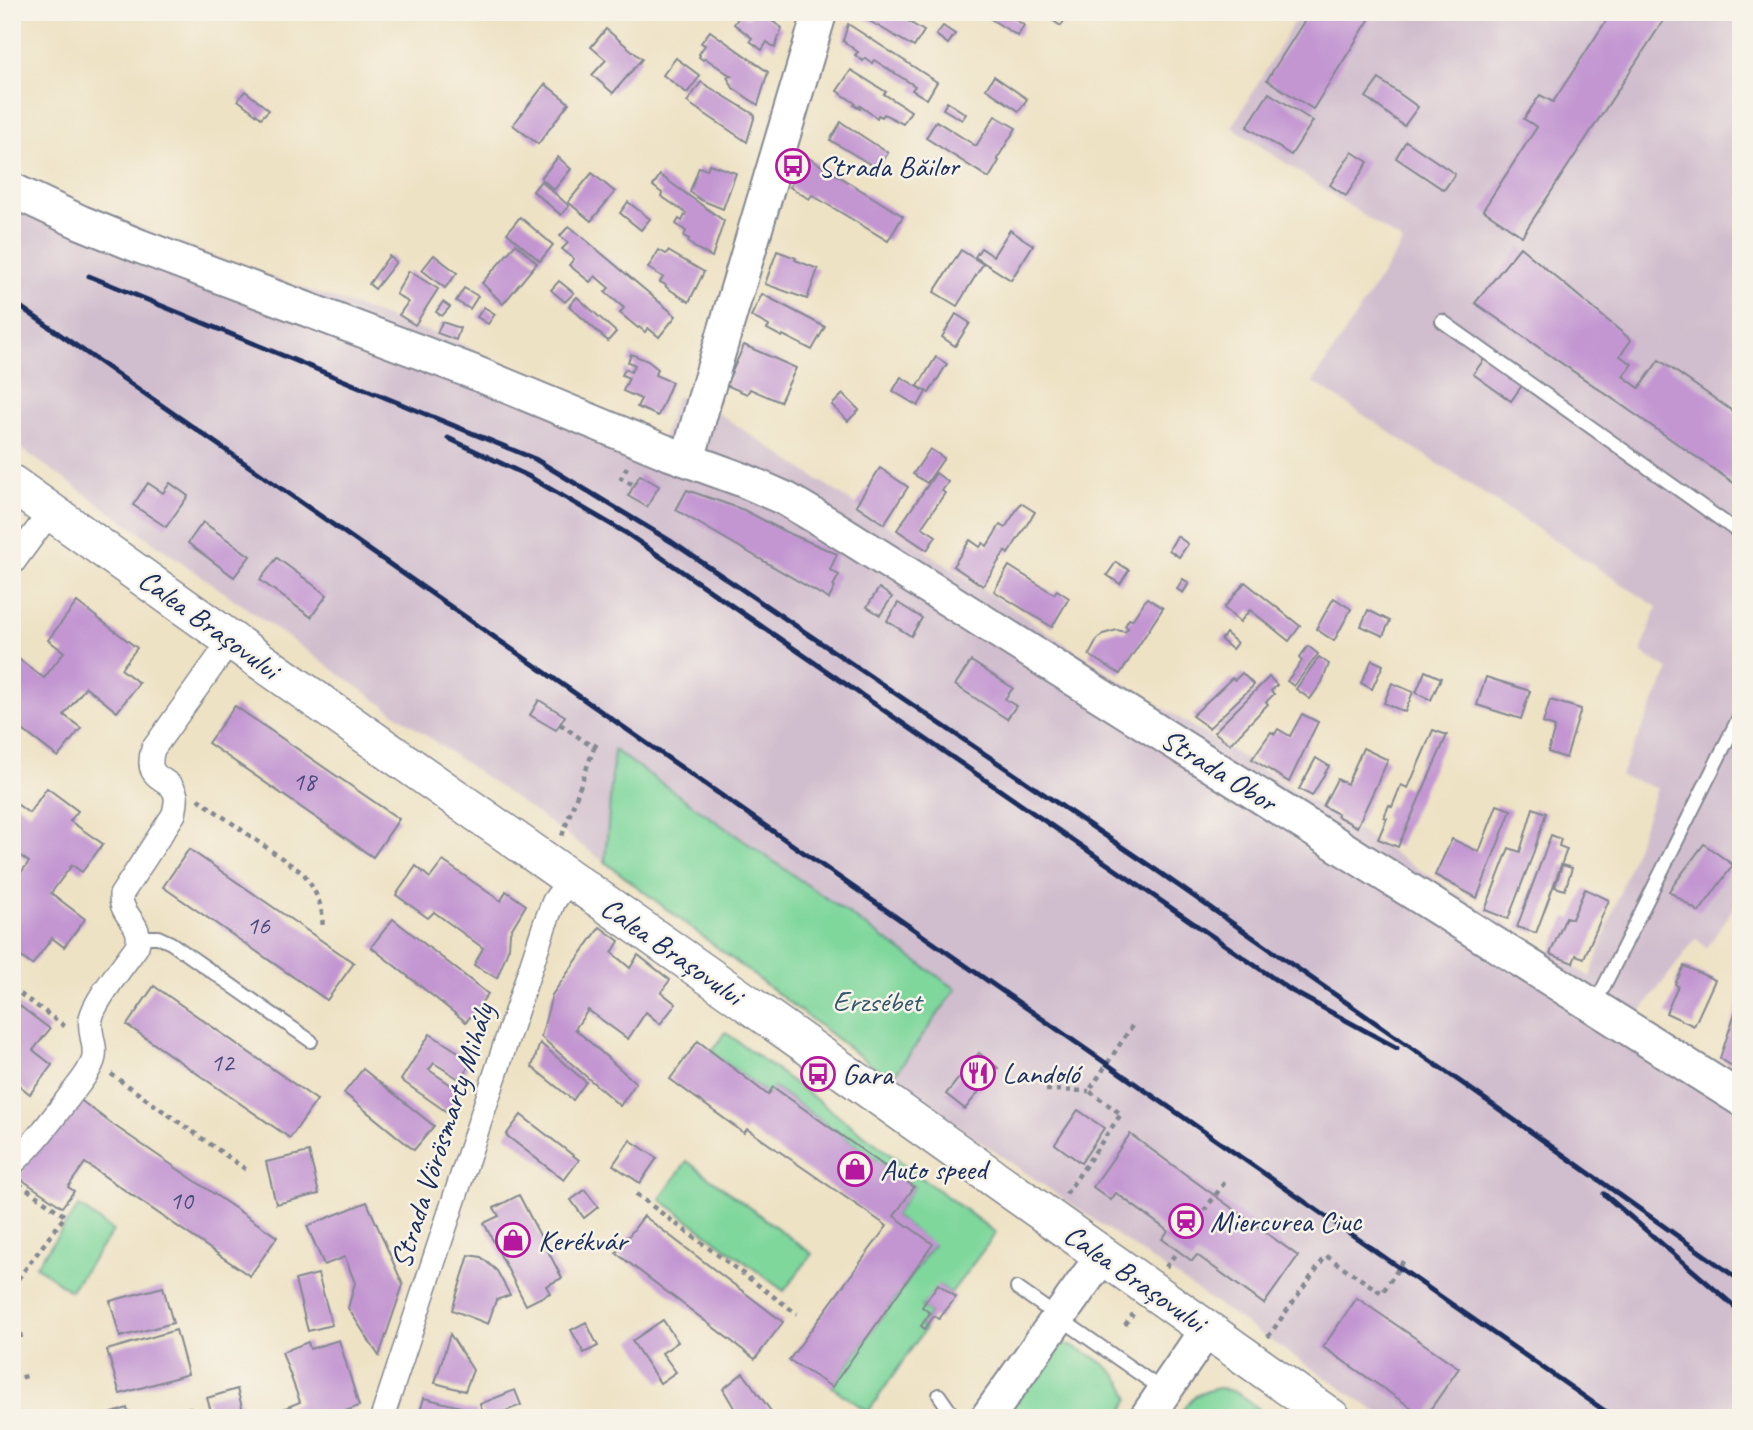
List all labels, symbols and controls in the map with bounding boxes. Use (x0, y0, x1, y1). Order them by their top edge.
bus stop icon: Strada Băilor (774, 147, 812, 185)
place label: Strada Băilor (818, 147, 961, 185)
street label: Calea Brașovului (131, 560, 290, 690)
street label: Strada Obor (1154, 720, 1286, 822)
house number: 18 (292, 765, 318, 798)
street label: Calea Brașovului (594, 888, 753, 1016)
house number: 16 (246, 909, 271, 942)
park label: Erzsébet (833, 982, 924, 1020)
street label: Strada Vörösmarty Mihály (381, 997, 503, 1273)
house number: 12 (210, 1046, 236, 1079)
restaurant icon: Landoló (959, 1054, 997, 1092)
place label: Landoló (1002, 1054, 1084, 1092)
bus stop icon: Gara (799, 1055, 837, 1093)
place label: Gara (842, 1055, 895, 1093)
shop icon: Auto speed (836, 1150, 874, 1188)
place label: Auto speed (880, 1150, 991, 1188)
house number: 10 (169, 1184, 195, 1217)
station icon: Miercurea Ciuc (1167, 1202, 1205, 1240)
place label: Miercurea Ciuc (1210, 1202, 1362, 1240)
street label: Calea Brașovului (1057, 1215, 1216, 1343)
shop icon: Kerékvár (494, 1221, 532, 1259)
place label: Kerékvár (538, 1221, 630, 1259)

